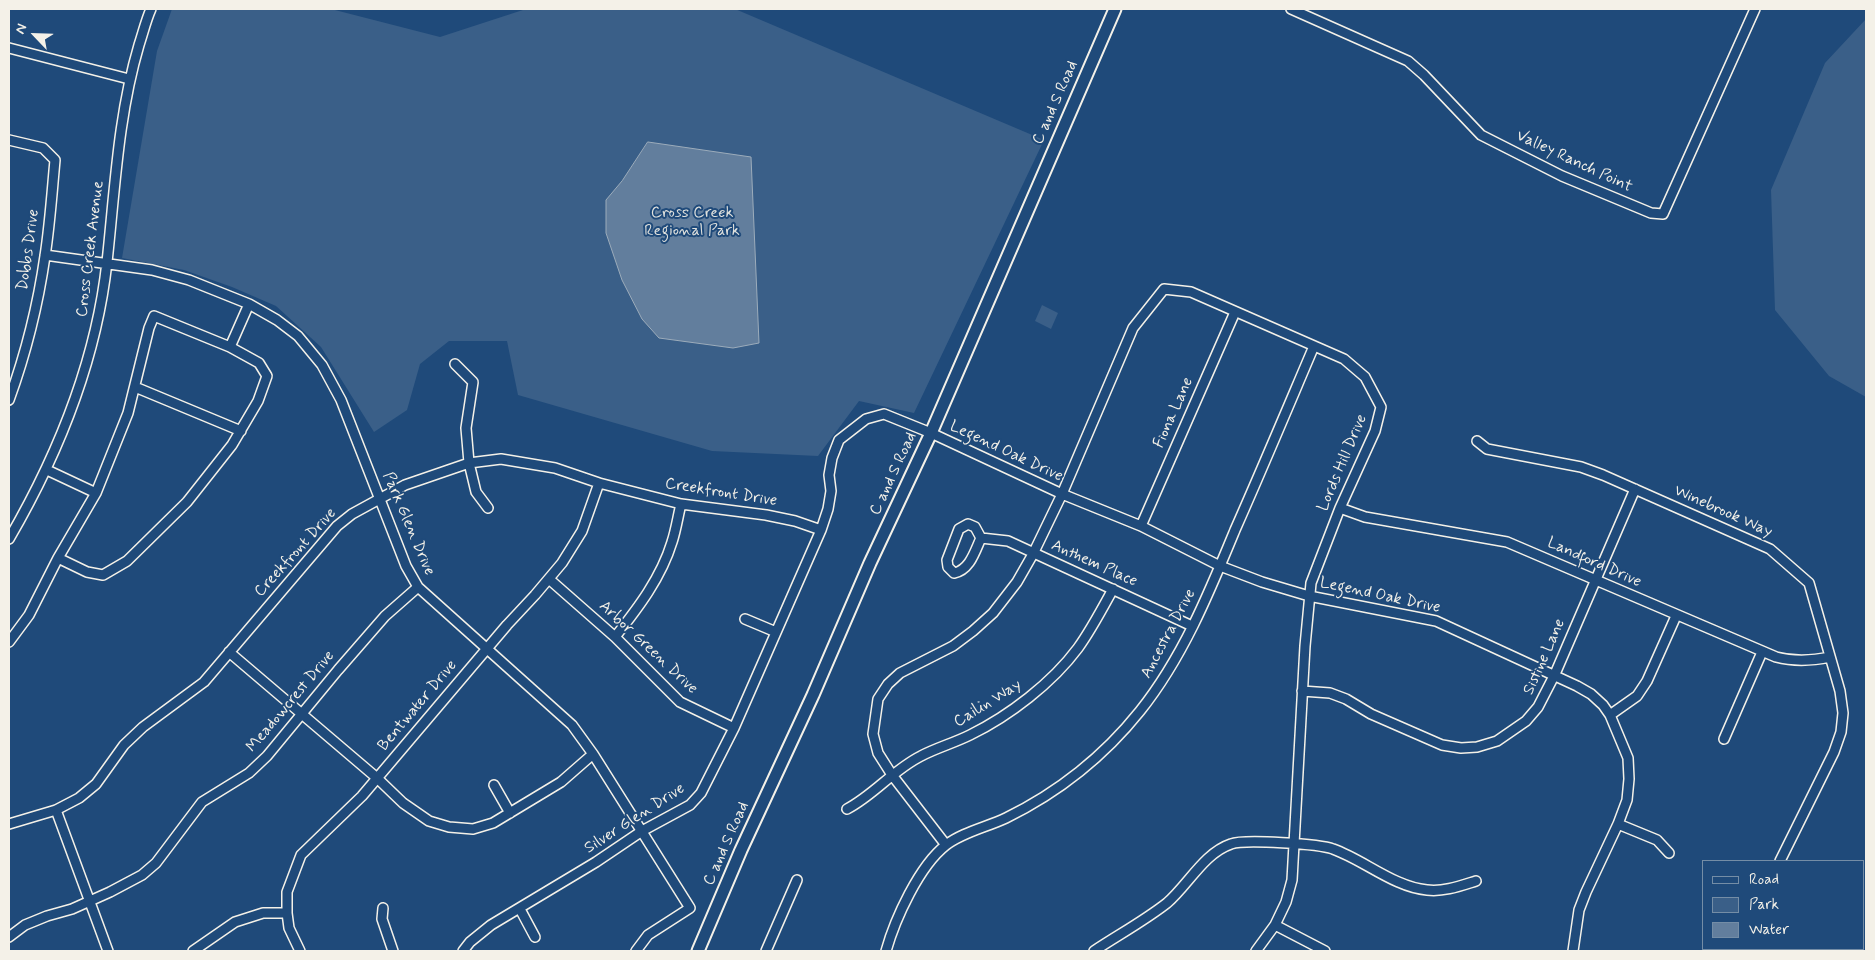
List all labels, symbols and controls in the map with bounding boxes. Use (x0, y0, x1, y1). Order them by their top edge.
north arrow (10, 10, 60, 60)
text: N (11, 21, 31, 37)
street label: C and S Road (1029, 58, 1083, 148)
street label: Valley Ranch Point (1513, 127, 1635, 197)
street label: Cross Creek Avenue (73, 180, 109, 318)
park label: Cross Creek Regional Park (644, 204, 740, 242)
street label: Dobbs Drive (14, 208, 44, 292)
street label: Fiona Lane (1150, 375, 1198, 451)
street label: Lords Hill Drive (1314, 412, 1372, 514)
street label: Legend Oak Drive (946, 417, 1066, 487)
street label: C and S Road (866, 429, 922, 519)
street label: Park Glen Drive (378, 469, 438, 579)
street label: Creekfront Drive (664, 475, 778, 511)
street label: Winebrook Way (1671, 482, 1775, 542)
street label: Creekfront Drive (251, 505, 341, 601)
street label: Landford Drive (1544, 534, 1644, 592)
street label: Anthem Place (1048, 536, 1140, 592)
street label: Legend Oak Drive (1318, 574, 1442, 618)
street label: Ancestra Drive (1137, 586, 1201, 682)
street label: Arbor Green Drive (595, 597, 701, 699)
street label: Sistine Lane (1520, 616, 1570, 698)
street label: Meadowcrest Drive (243, 647, 339, 757)
street label: Bentwater Drive (374, 657, 462, 755)
street label: Cailin Way (951, 676, 1025, 732)
street label: Silver Glen Drive (581, 779, 689, 859)
street label: C and S Road (700, 799, 754, 889)
legend (1702, 860, 1865, 950)
text: Road (1749, 870, 1779, 890)
text: Park (1749, 895, 1779, 915)
text: Water (1749, 920, 1789, 940)

